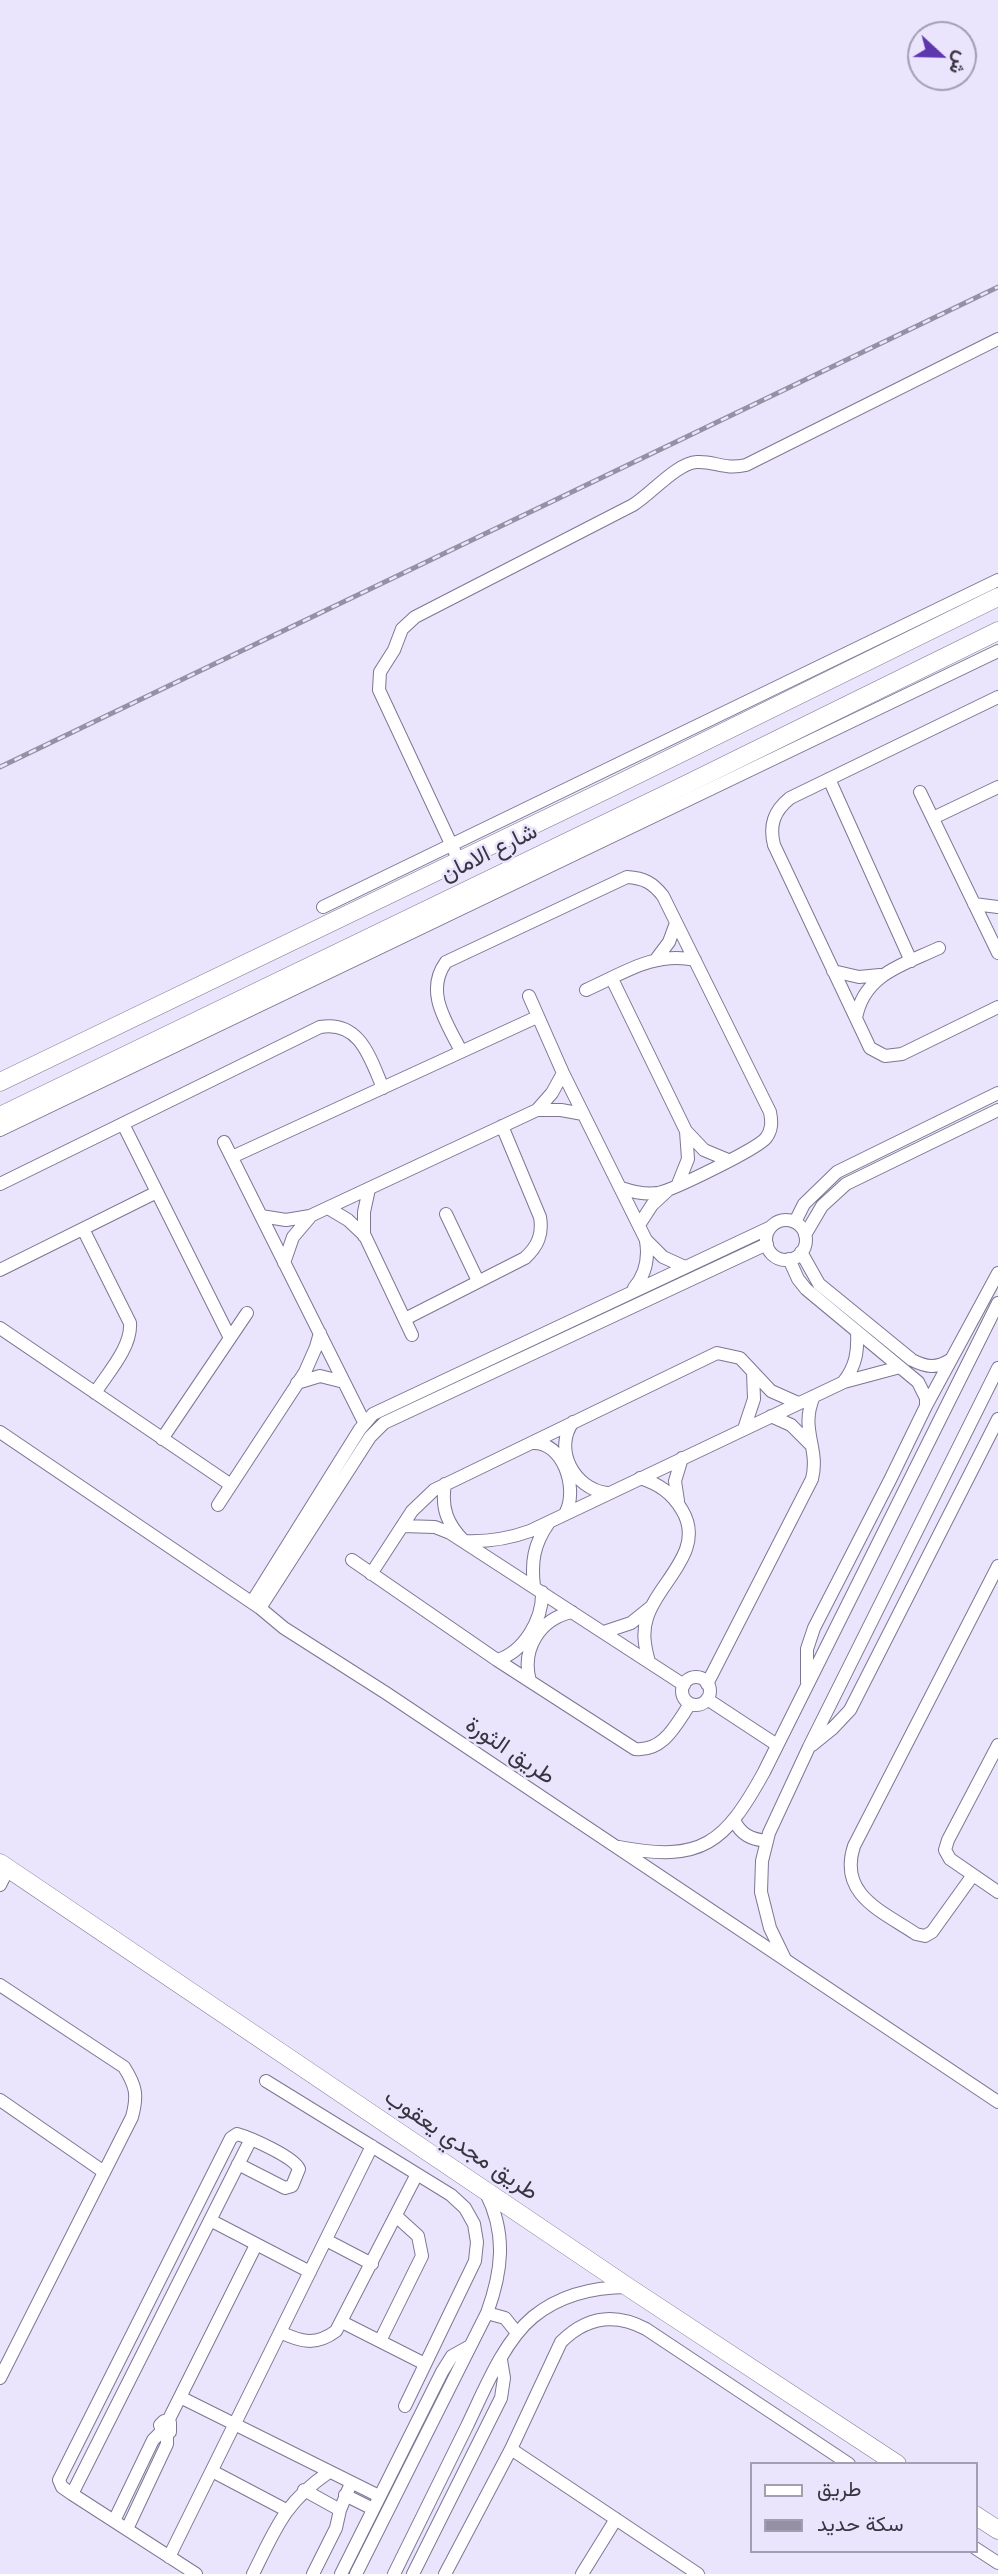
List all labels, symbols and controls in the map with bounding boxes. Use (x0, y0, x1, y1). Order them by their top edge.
north arrow (907, 21, 977, 91)
text: ش (943, 48, 976, 79)
street label: شارع الامان (436, 818, 542, 888)
street label: طريق الثورة (460, 1711, 560, 1791)
street label: طريق مجدي يعقوب (379, 2083, 543, 2207)
legend (750, 2462, 977, 2553)
text: طريق (817, 2474, 862, 2502)
text: سكة حديد (817, 2509, 904, 2537)

